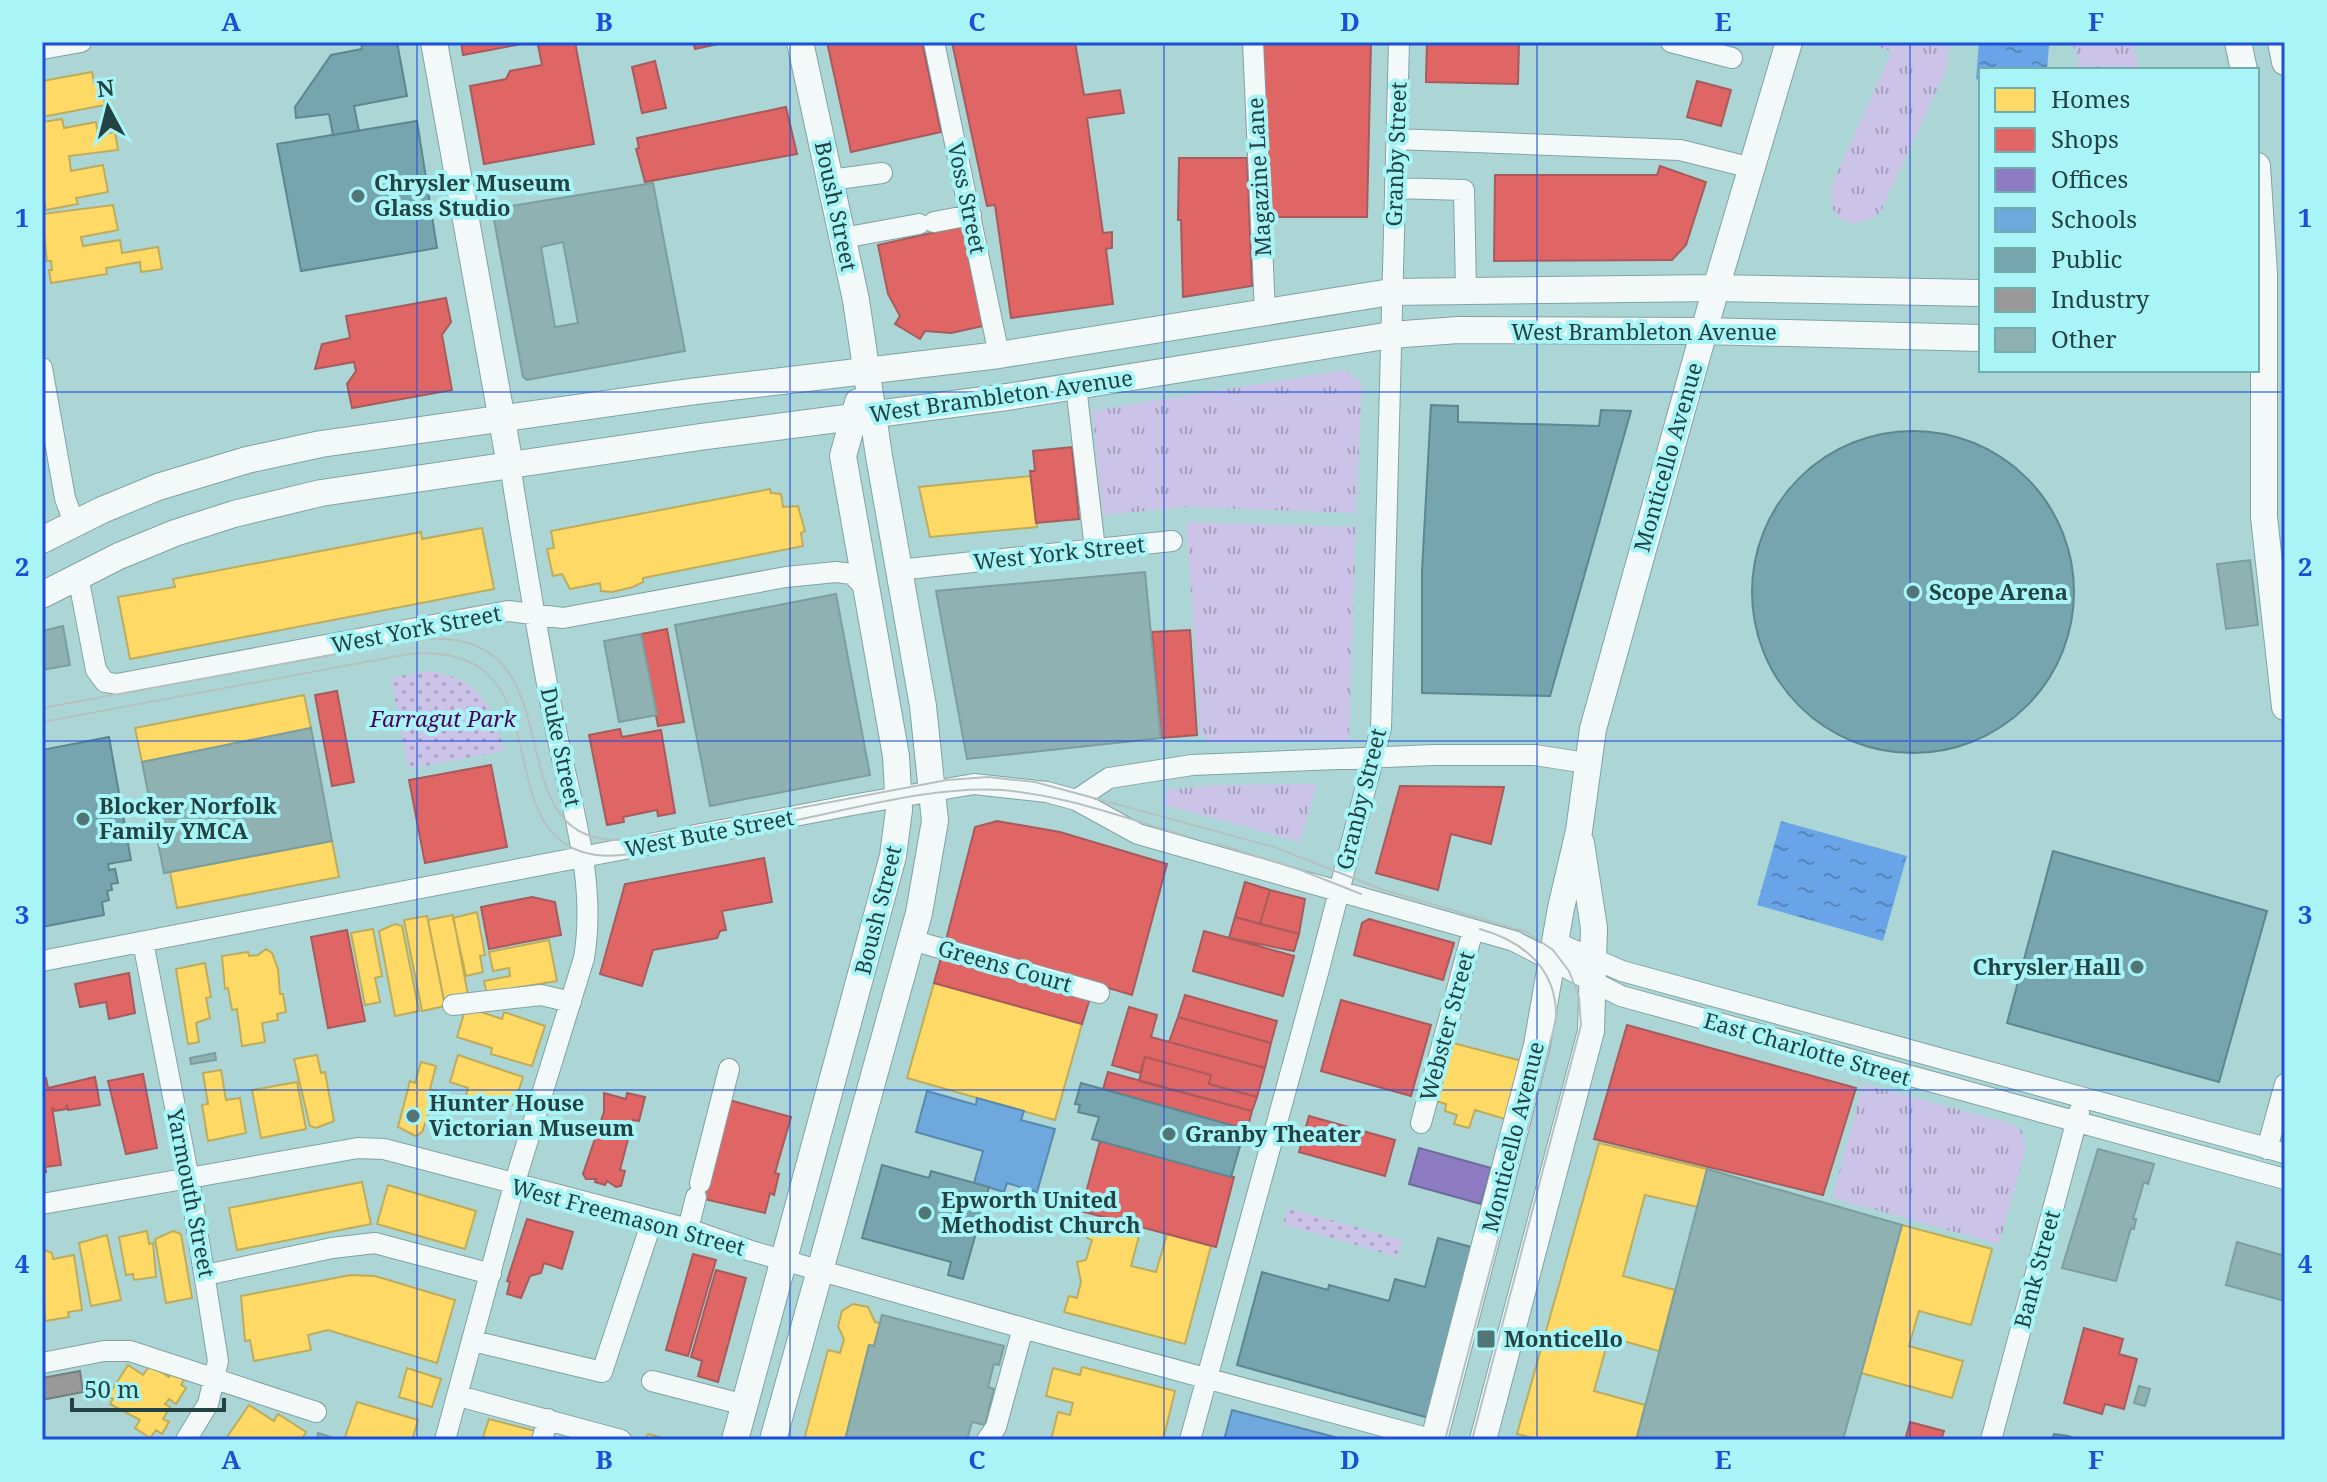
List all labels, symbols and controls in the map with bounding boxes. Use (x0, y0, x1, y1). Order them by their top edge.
text: A (221, 3, 241, 39)
text: B (595, 3, 613, 39)
text: C (968, 3, 986, 39)
text: D (1340, 3, 1360, 39)
text: E (1715, 3, 1732, 39)
text: F (2088, 3, 2104, 39)
north arrow (68, 68, 148, 148)
legend (1979, 68, 2259, 372)
text: N (95, 71, 116, 103)
street label: Granby Street (1377, 81, 1413, 227)
text: Homes (2051, 82, 2130, 115)
street label: Magazine Lane (1239, 97, 1277, 257)
text: Shops (2051, 122, 2119, 155)
street label: Boush Street (809, 138, 865, 274)
street label: Voss Street (942, 139, 994, 256)
text: Offices (2051, 162, 2128, 195)
place label: Chrysler Museum Glass Studio (374, 167, 571, 222)
marker: Chrysler Museum Glass Studio (349, 187, 367, 205)
text: 1 (15, 199, 29, 235)
text: 1 (2298, 199, 2312, 235)
text: Schools (2051, 202, 2137, 235)
text: Public (2051, 242, 2122, 275)
text: Industry (2051, 282, 2150, 315)
street label: West Brambleton Avenue (1511, 316, 1777, 346)
text: Other (2051, 322, 2117, 355)
street label: Monticello Avenue (1626, 359, 1708, 555)
street label: West Brambleton Avenue (867, 362, 1134, 428)
street label: West York Street (972, 528, 1146, 576)
text: 2 (15, 548, 29, 584)
text: 2 (2298, 548, 2312, 584)
place label: Scope Arena (1929, 576, 2068, 606)
marker: Scope Arena (1904, 583, 1922, 601)
street label: West York Street (328, 597, 503, 659)
street label: Duke Street (535, 684, 589, 809)
park label: Farragut Park (369, 703, 518, 733)
street label: Granby Street (1328, 725, 1392, 873)
place label: Blocker Norfolk Family YMCA (99, 790, 277, 845)
street label: West Bute Street (622, 801, 796, 863)
marker: Blocker Norfolk Family YMCA (74, 810, 92, 828)
street label: Boush Street (847, 842, 908, 977)
text: 3 (15, 896, 29, 932)
text: 3 (2298, 896, 2312, 932)
street label: Greens Court (935, 932, 1076, 999)
street label: Webster Street (1412, 947, 1481, 1104)
place label: Chrysler Hall (1973, 951, 2121, 981)
marker: Chrysler Hall (2128, 958, 2146, 976)
street label: East Charlotte Street (1700, 1004, 1914, 1092)
street label: Monticello Avenue (1474, 1038, 1550, 1235)
place label: Hunter House Victorian Museum (429, 1087, 634, 1142)
street label: Yarmouth Street (161, 1105, 223, 1280)
marker: Hunter House Victorian Museum (404, 1107, 422, 1125)
place label: Granby Theater (1185, 1118, 1361, 1148)
marker: Granby Theater (1160, 1125, 1178, 1143)
street label: West Freemason Street (508, 1170, 749, 1262)
place label: Epworth United Methodist Church (941, 1184, 1141, 1239)
marker: Epworth United Methodist Church (916, 1204, 934, 1222)
street label: Bank Street (2006, 1206, 2066, 1331)
text: 4 (15, 1245, 30, 1281)
text: 4 (2298, 1245, 2313, 1281)
place label: Monticello (1504, 1323, 1623, 1353)
marker: Monticello (1475, 1328, 1497, 1350)
scale bar (72, 1362, 224, 1412)
text: 50 m (84, 1372, 140, 1405)
text: A (221, 1441, 241, 1477)
text: B (595, 1441, 613, 1477)
text: C (968, 1441, 986, 1477)
text: D (1340, 1441, 1360, 1477)
text: E (1715, 1441, 1732, 1477)
text: F (2088, 1441, 2104, 1477)

